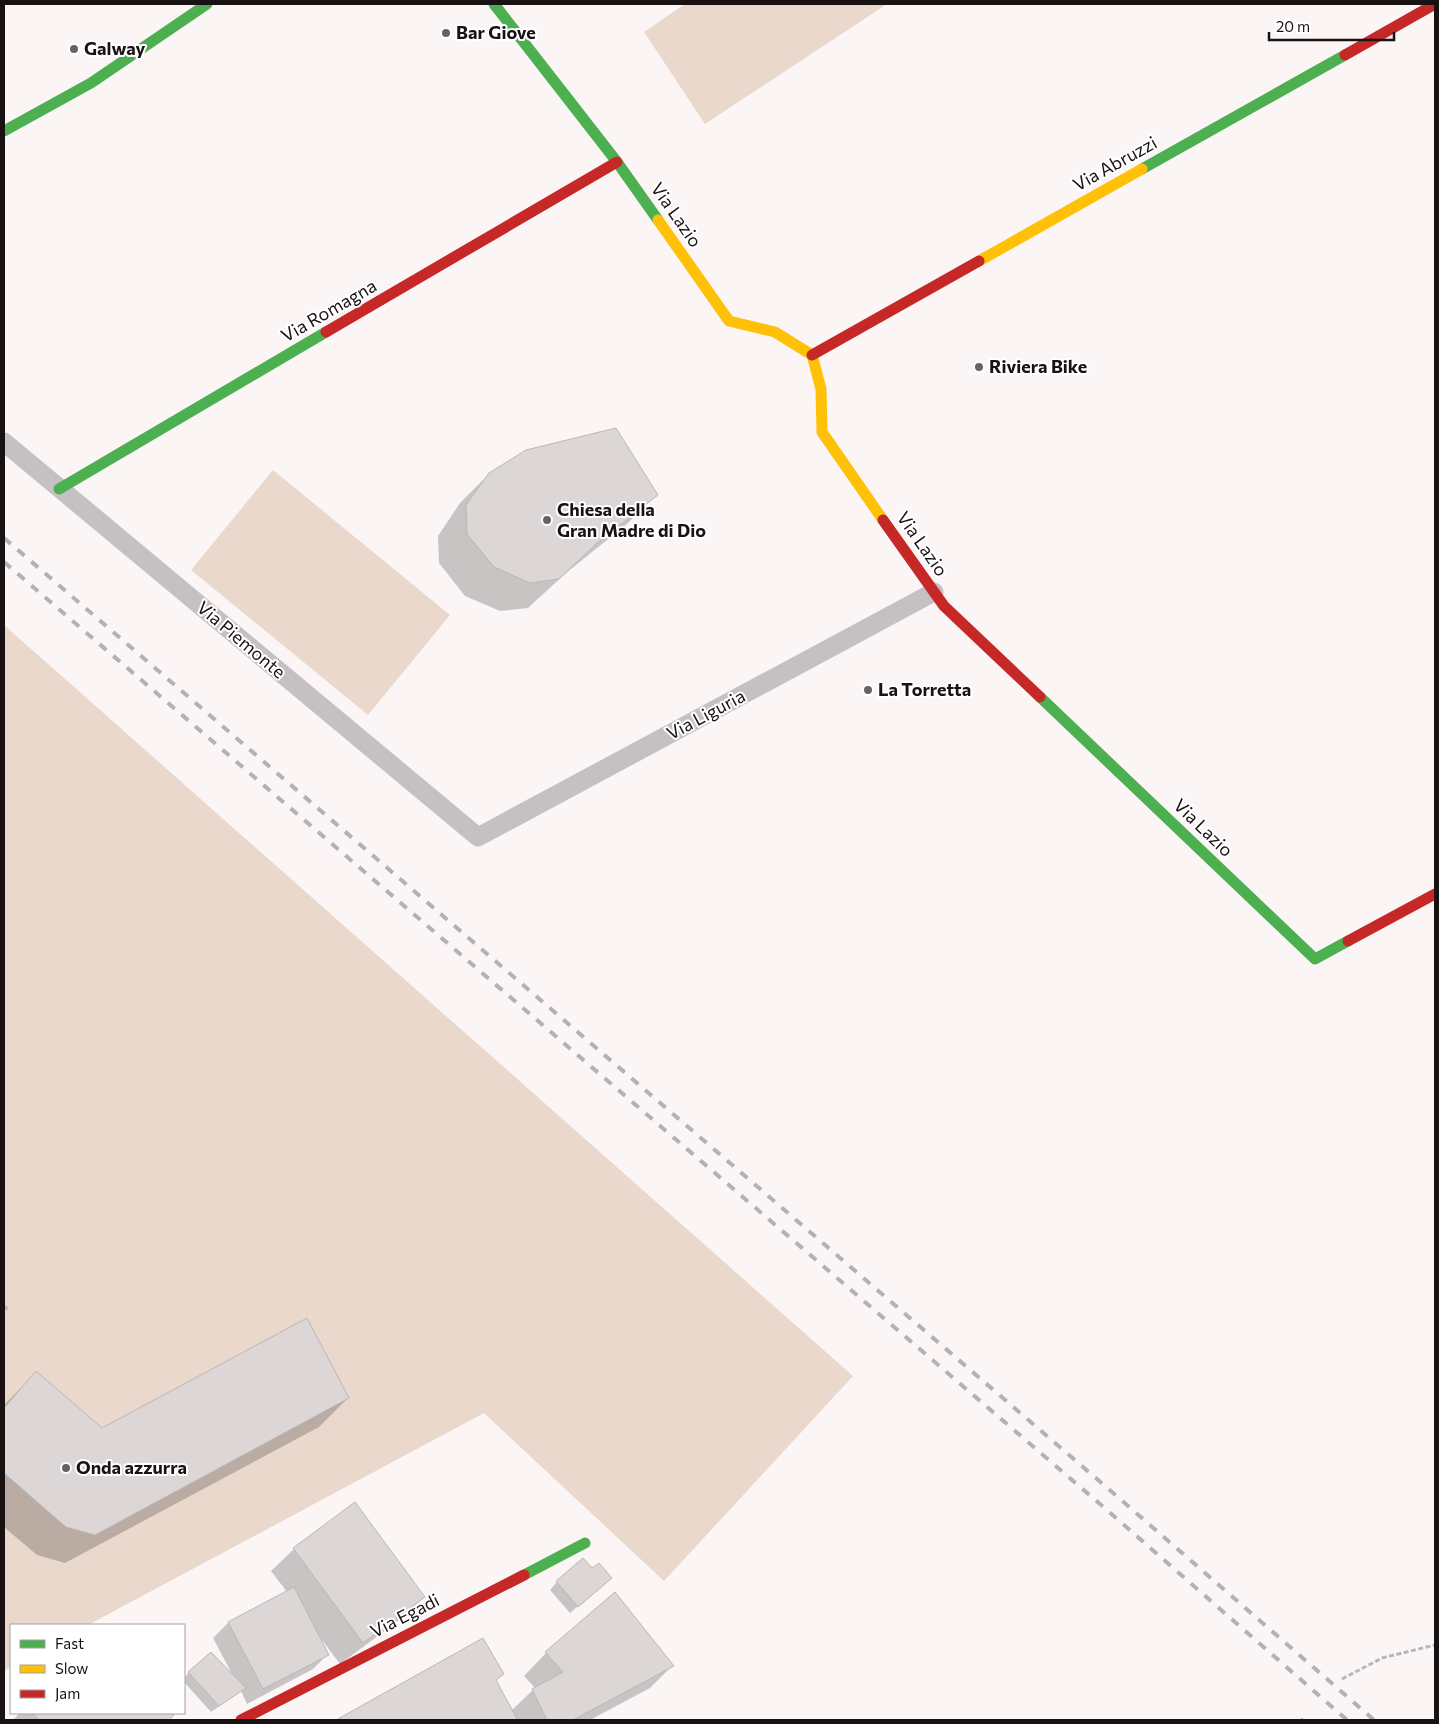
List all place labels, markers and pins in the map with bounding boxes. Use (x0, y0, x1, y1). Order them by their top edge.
place label: Bar Giove (456, 21, 536, 43)
marker: Bar Giove (440, 27, 452, 39)
place label: Galway (84, 37, 146, 59)
marker: Galway (68, 43, 80, 55)
place label: Riviera Bike (989, 355, 1087, 377)
marker: Riviera Bike (973, 361, 985, 373)
place label: Chiesa della Gran Madre di Dio (557, 498, 706, 541)
marker: Chiesa della Gran Madre di Dio (541, 514, 553, 526)
place label: La Torretta (878, 678, 971, 700)
marker: La Torretta (862, 684, 874, 696)
place label: Onda azzurra (76, 1456, 187, 1478)
marker: Onda azzurra (60, 1462, 72, 1474)

